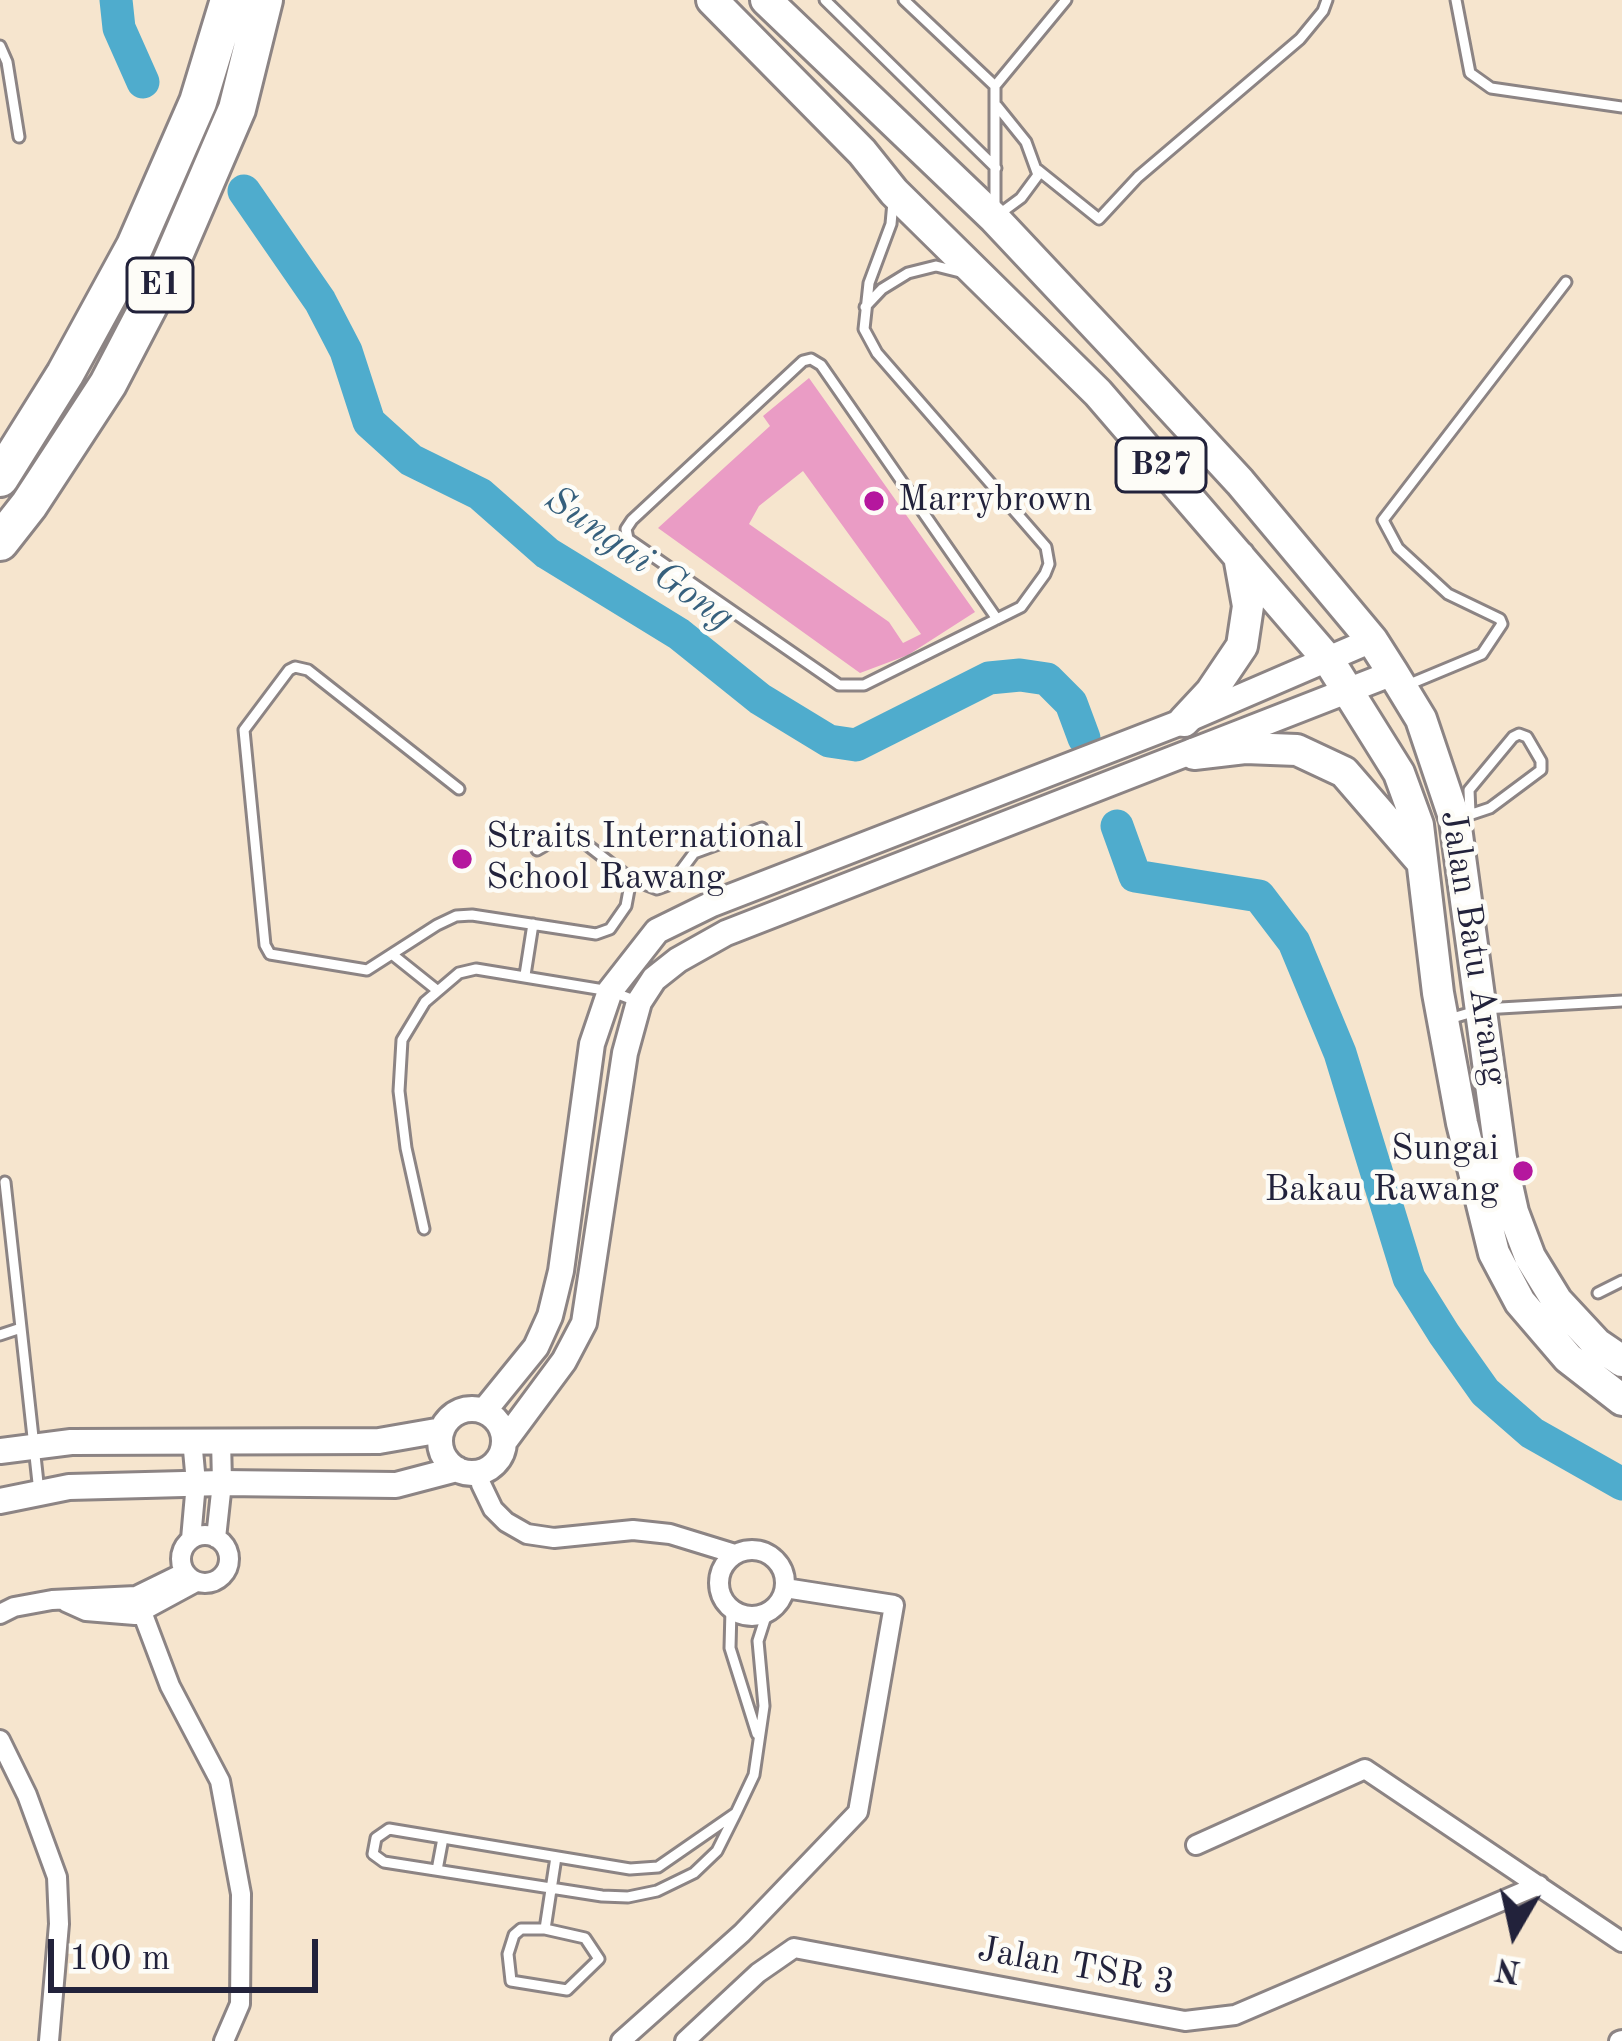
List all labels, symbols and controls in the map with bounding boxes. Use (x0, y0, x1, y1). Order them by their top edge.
road number: E1 (127, 258, 193, 312)
road number: B27 (1116, 438, 1206, 492)
water label: Sungai Gong (535, 477, 743, 641)
place label: Marrybrown (898, 479, 1092, 523)
marker: Marrybrown (861, 488, 887, 514)
street label: Jalan Batu Arang (1430, 807, 1516, 1089)
place label: Straits International School Rawang (486, 816, 803, 901)
marker: Straits International School Rawang (449, 846, 475, 872)
place label: Sungai Bakau Rawang (1264, 1128, 1499, 1213)
marker: Sungai Bakau Rawang (1510, 1158, 1536, 1184)
north arrow (1454, 1873, 1574, 1993)
scale bar (54, 1915, 324, 1989)
street label: Jalan TSR 3 (974, 1928, 1178, 2006)
text: 100 m (69, 1942, 170, 1978)
text: N (1493, 1951, 1523, 1987)

